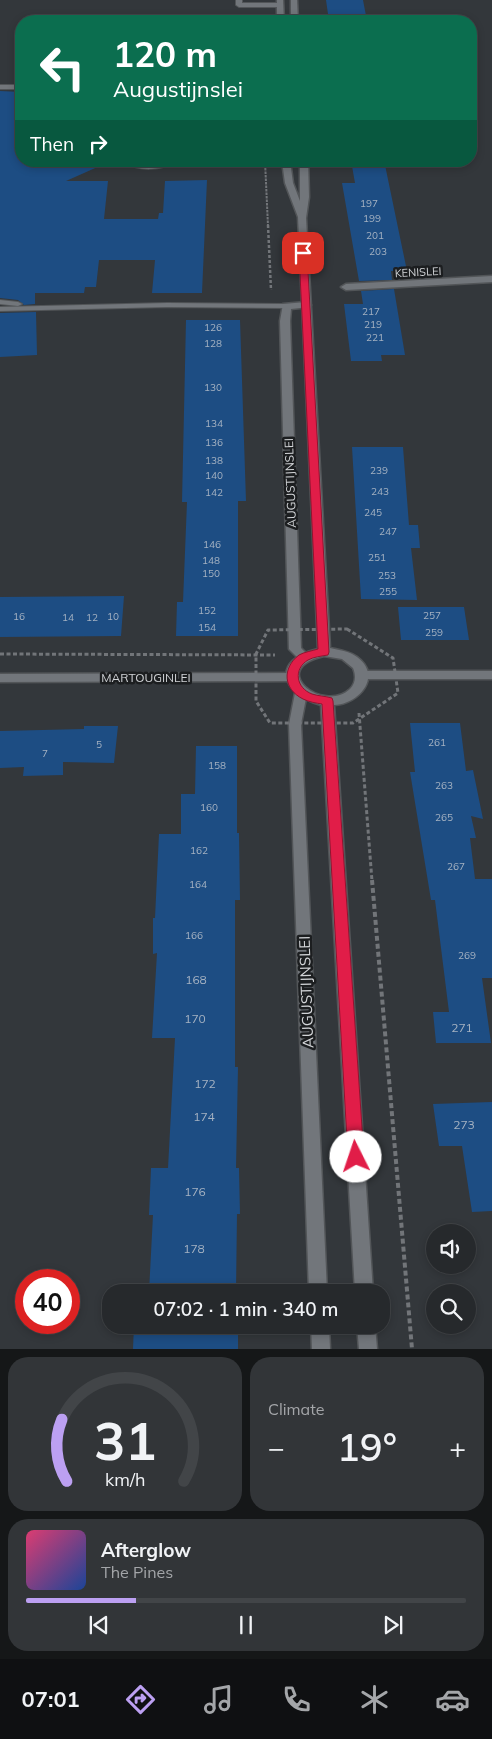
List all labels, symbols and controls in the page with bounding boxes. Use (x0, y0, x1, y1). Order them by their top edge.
text: 120 m (113, 32, 217, 76)
icon: left (30, 35, 95, 100)
text: Augustijnslei (113, 75, 243, 103)
icon: right (84, 130, 112, 158)
text: Then (30, 132, 74, 156)
house number: 197 (360, 197, 378, 210)
house number: 199 (363, 212, 381, 225)
house number: 201 (366, 229, 384, 242)
pin (282, 232, 324, 274)
icon: arrive (289, 239, 317, 267)
house number: 203 (369, 245, 387, 258)
street label: KENISLEI (394, 264, 442, 280)
house number: 217 (362, 305, 380, 318)
house number: 219 (364, 318, 382, 331)
house number: 126 (204, 321, 222, 334)
house number: 221 (366, 331, 384, 344)
house number: 128 (204, 337, 222, 350)
house number: 130 (204, 381, 222, 394)
house number: 134 (205, 417, 223, 430)
house number: 136 (205, 436, 223, 449)
street label: AUGUSTIJNSLEI (281, 438, 299, 528)
house number: 138 (205, 454, 223, 467)
house number: 239 (370, 464, 388, 477)
house number: 140 (205, 469, 223, 482)
house number: 243 (371, 485, 389, 498)
house number: 142 (205, 486, 223, 499)
house number: 245 (364, 506, 382, 519)
house number: 247 (379, 525, 397, 538)
house number: 146 (203, 538, 221, 551)
house number: 251 (368, 551, 386, 564)
house number: 148 (202, 554, 220, 567)
house number: 150 (202, 567, 220, 580)
house number: 253 (378, 569, 396, 582)
house number: 255 (379, 585, 397, 598)
house number: 152 (198, 604, 216, 617)
house number: 257 (423, 609, 441, 622)
house number: 16 (13, 610, 25, 623)
house number: 10 (107, 610, 119, 623)
house number: 14 (62, 611, 74, 624)
house number: 12 (86, 611, 98, 624)
house number: 154 (198, 621, 216, 634)
house number: 259 (425, 626, 443, 639)
street label: MARTOUGINLEI (101, 670, 191, 685)
house number: 261 (428, 736, 446, 749)
house number: 5 (96, 738, 102, 751)
house number: 7 (42, 747, 48, 760)
house number: 158 (208, 759, 226, 772)
house number: 263 (435, 779, 453, 792)
house number: 160 (200, 801, 218, 814)
house number: 265 (435, 811, 453, 824)
house number: 162 (190, 844, 208, 857)
house number: 267 (447, 860, 465, 873)
house number: 164 (189, 878, 207, 891)
house number: 166 (185, 929, 203, 942)
street label: AUGUSTIJNSLEI (295, 936, 317, 1048)
house number: 269 (458, 949, 476, 962)
house number: 168 (185, 972, 207, 987)
house number: 170 (184, 1011, 206, 1026)
house number: 271 (451, 1020, 473, 1035)
house number: 172 (194, 1076, 216, 1091)
house number: 174 (193, 1109, 215, 1124)
house number: 273 (453, 1117, 475, 1132)
position arrow (329, 1130, 381, 1182)
house number: 176 (184, 1184, 206, 1199)
map controls (426, 1224, 476, 1334)
button: sound (426, 1224, 476, 1274)
house number: 178 (183, 1241, 205, 1256)
speed limit sign: 40 (15, 1269, 80, 1334)
button: search (426, 1284, 476, 1334)
text: 07:02 · 1 min · 340 m (153, 1297, 339, 1321)
text: Climate (268, 1399, 324, 1419)
text: 31 (94, 1408, 156, 1473)
text: 19° (337, 1423, 397, 1471)
text: − (268, 1430, 285, 1465)
text: + (449, 1430, 466, 1465)
text: km/h (105, 1468, 145, 1490)
text: Afterglow (101, 1538, 191, 1562)
text: The Pines (101, 1562, 173, 1582)
icon: previous (85, 1611, 113, 1639)
icon: pause (232, 1611, 260, 1639)
icon: next (379, 1611, 407, 1639)
icon: directions (123, 1682, 158, 1717)
icon: music (201, 1682, 236, 1717)
icon: phone (279, 1682, 314, 1717)
icon: climate (357, 1682, 392, 1717)
icon: car (435, 1682, 470, 1717)
text: 07:01 (22, 1685, 80, 1713)

